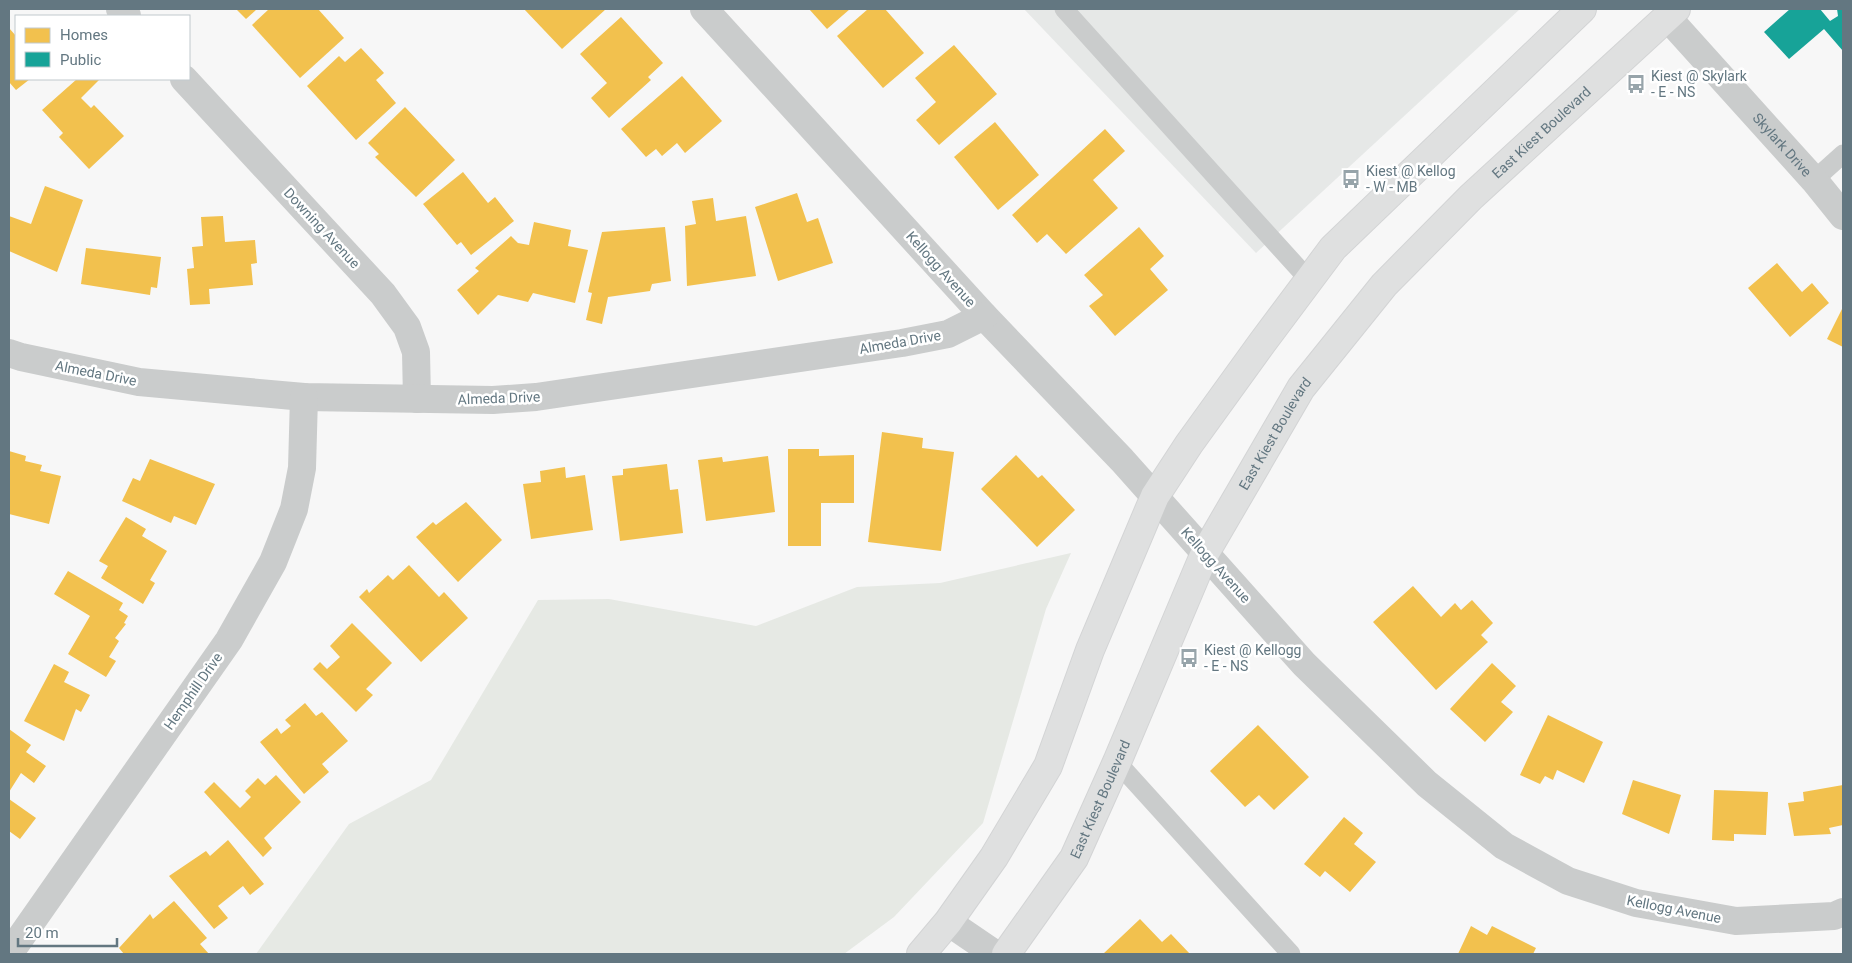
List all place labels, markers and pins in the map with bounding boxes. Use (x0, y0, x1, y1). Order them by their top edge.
place label: Kiest @ Skylark - E - NS (1651, 68, 1748, 100)
bus stop icon: Kiest @ Skylark - E - NS (1625, 73, 1647, 95)
place label: Kiest @ Kellog - W - MB (1366, 163, 1456, 195)
bus stop icon: Kiest @ Kellog - W - MB (1340, 168, 1362, 190)
place label: Kiest @ Kellogg - E - NS (1204, 642, 1301, 674)
bus stop icon: Kiest @ Kellogg - E - NS (1178, 647, 1200, 669)

